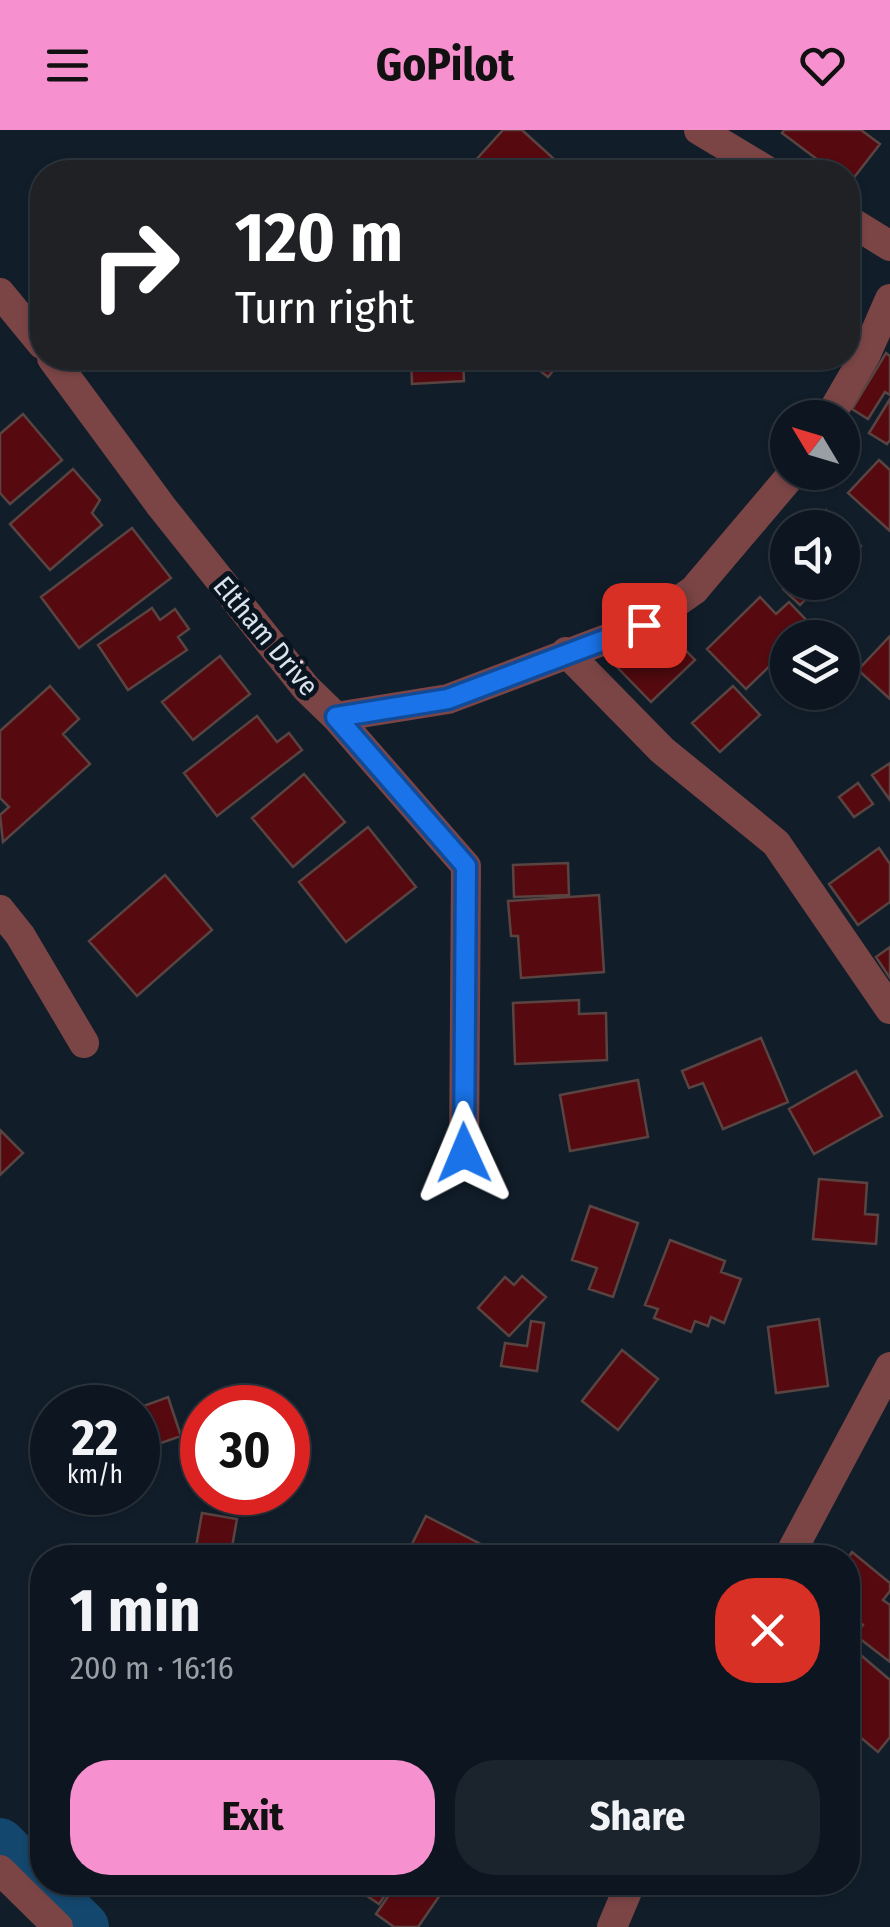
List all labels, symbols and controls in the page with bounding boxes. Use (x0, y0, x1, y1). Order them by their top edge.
icon: menu (40, 38, 95, 93)
text: GoPilot (376, 38, 514, 92)
icon: heart (795, 38, 850, 93)
text: 120 m (235, 196, 403, 280)
icon: right (70, 200, 200, 330)
text: Turn right (235, 281, 414, 335)
north arrow (770, 400, 860, 490)
map controls (770, 400, 860, 710)
button: sound (770, 510, 860, 600)
street label: Eltham Drive (207, 570, 325, 702)
pin (602, 583, 687, 668)
icon: arrive (617, 598, 672, 653)
button: layers (770, 620, 860, 710)
position arrow (412, 1101, 516, 1205)
speed limit sign: 30 (180, 1385, 310, 1515)
text: 22 (72, 1408, 118, 1468)
text: km/h (67, 1460, 123, 1490)
text: 1 min (70, 1575, 201, 1647)
button: close (715, 1578, 820, 1683)
text: 200 m · 16:16 (70, 1649, 234, 1687)
button: Exit (70, 1760, 435, 1875)
button: Share (455, 1760, 820, 1875)

